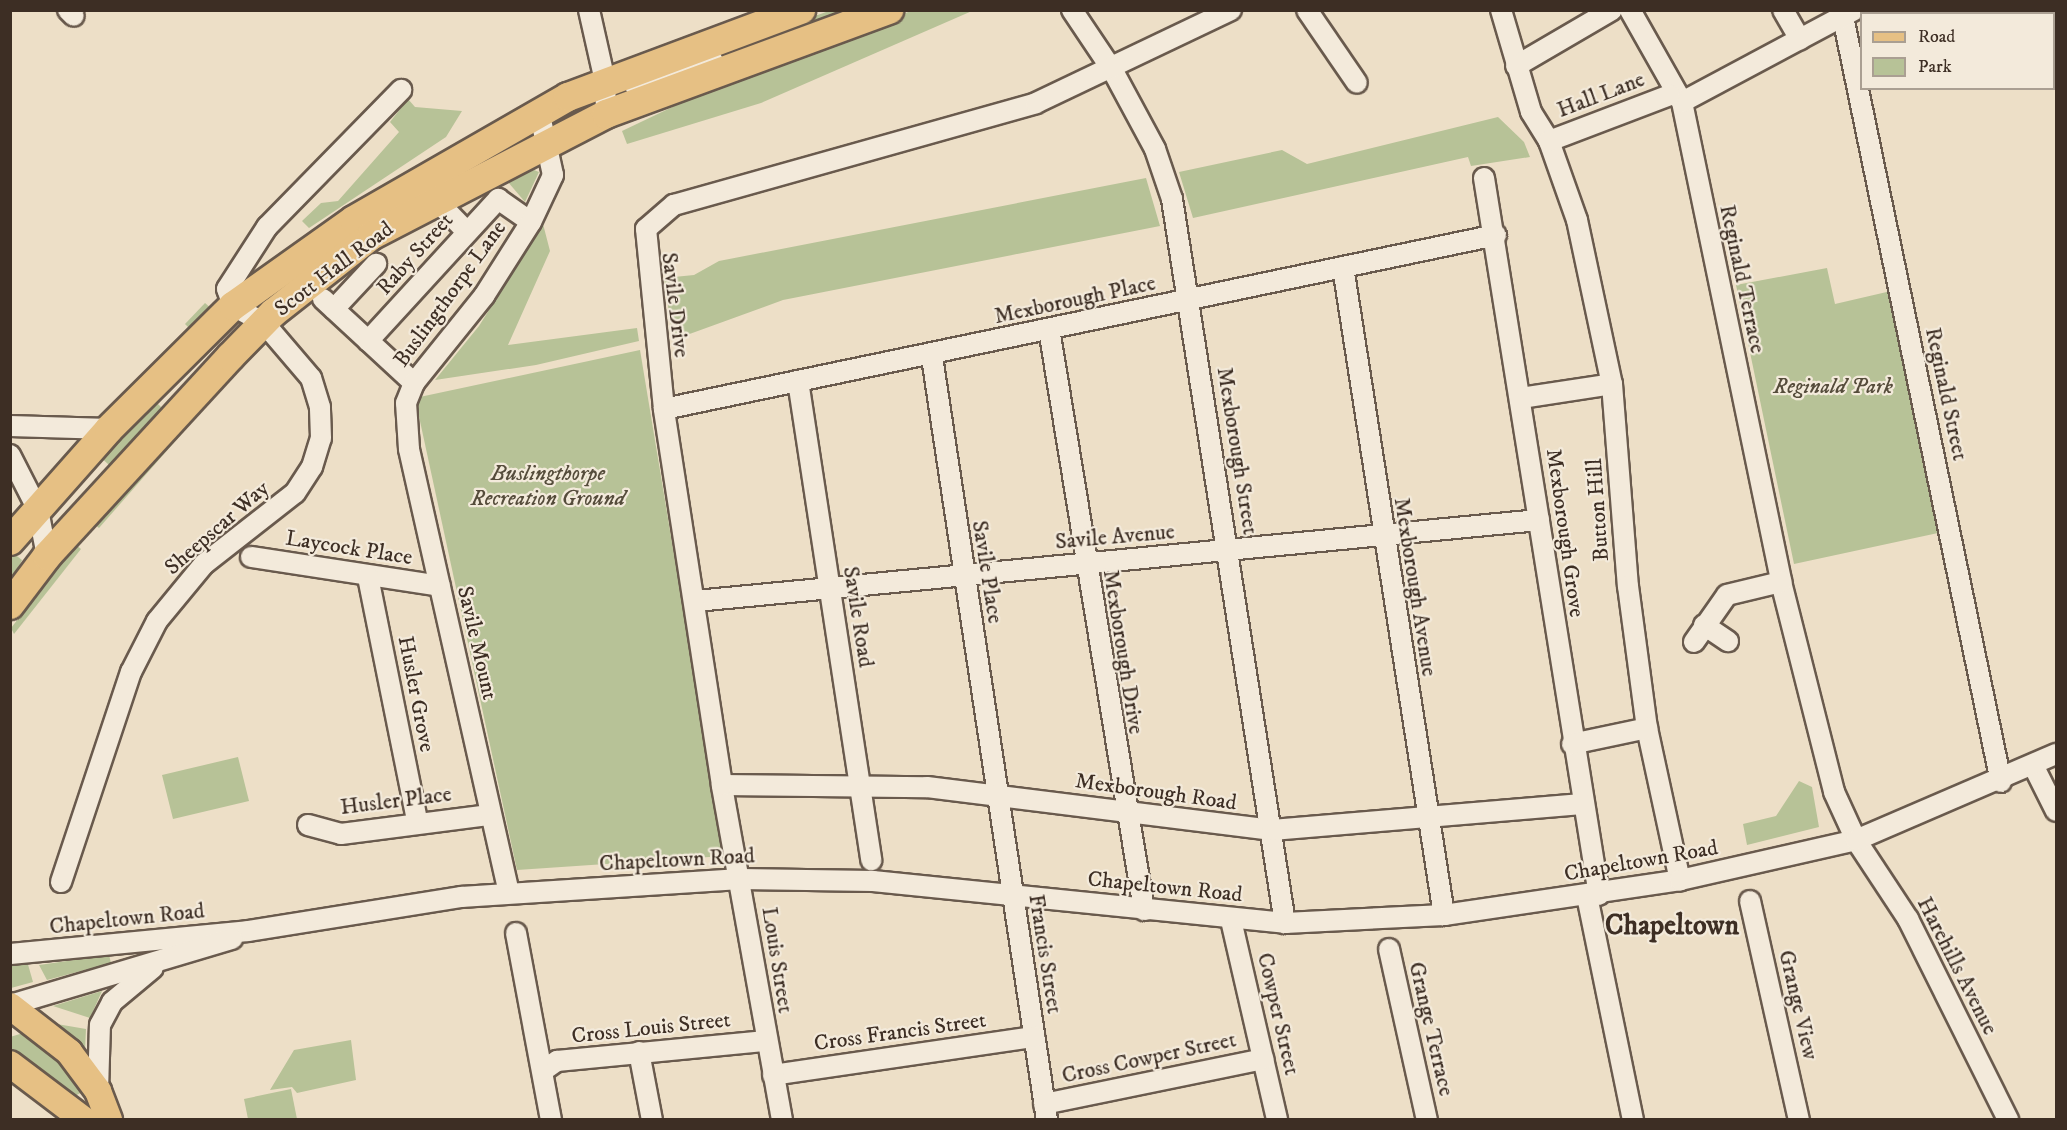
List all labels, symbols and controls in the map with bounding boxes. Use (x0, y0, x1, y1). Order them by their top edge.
legend (1860, 12, 2055, 90)
text: Road (1918, 26, 1955, 48)
text: Park (1918, 56, 1952, 78)
street label: Hall Lane (1554, 66, 1648, 124)
street label: Reginald Terrace (1713, 202, 1771, 356)
street label: Raby Street (371, 207, 459, 301)
street label: Scott Hall Road (269, 216, 399, 322)
street label: Buslingthorpe Lane (388, 216, 512, 372)
street label: Savile Drive (655, 251, 695, 359)
street label: Mexborough Place (992, 270, 1158, 330)
street label: Reginald Street (1919, 325, 1973, 463)
street label: Mexborough Street (1211, 365, 1263, 537)
park label: Reginald Park (1773, 374, 1893, 400)
street label: Mexborough Grove (1540, 447, 1590, 619)
street label: Button Hill (1581, 458, 1615, 562)
park label: Buslingthorpe Recreation Ground (471, 460, 625, 512)
street label: Sheepscar Way (159, 475, 275, 581)
street label: Mexborough Avenue (1388, 496, 1442, 678)
street label: Savile Place (966, 519, 1008, 625)
street label: Savile Avenue (1054, 519, 1176, 555)
street label: Laycock Place (284, 525, 414, 571)
street label: Savile Road (837, 565, 879, 669)
street label: Mexborough Drive (1097, 568, 1149, 736)
street label: Savile Mount (451, 583, 503, 703)
street label: Husler Grove (392, 634, 440, 754)
street label: Mexborough Road (1074, 768, 1238, 816)
street label: Husler Place (339, 781, 453, 821)
street label: Chapeltown Road (1562, 834, 1720, 888)
street label: Chapeltown Road (599, 843, 755, 877)
street label: Chapeltown Road (1086, 866, 1244, 908)
street label: Francis Street (1023, 892, 1067, 1016)
street label: Harehills Avenue (1911, 893, 2003, 1039)
street label: Chapeltown Road (48, 898, 206, 940)
street label: Louis Street (756, 905, 798, 1015)
district label: Chapeltown (1605, 909, 1739, 943)
street label: Grange View (1773, 948, 1823, 1062)
street label: Cowper Street (1251, 950, 1305, 1078)
street label: Grange Terrace (1403, 959, 1459, 1099)
street label: Cross Louis Street (570, 1007, 732, 1049)
street label: Cross Francis Street (812, 1007, 988, 1057)
street label: Cross Cowper Street (1060, 1027, 1238, 1089)

